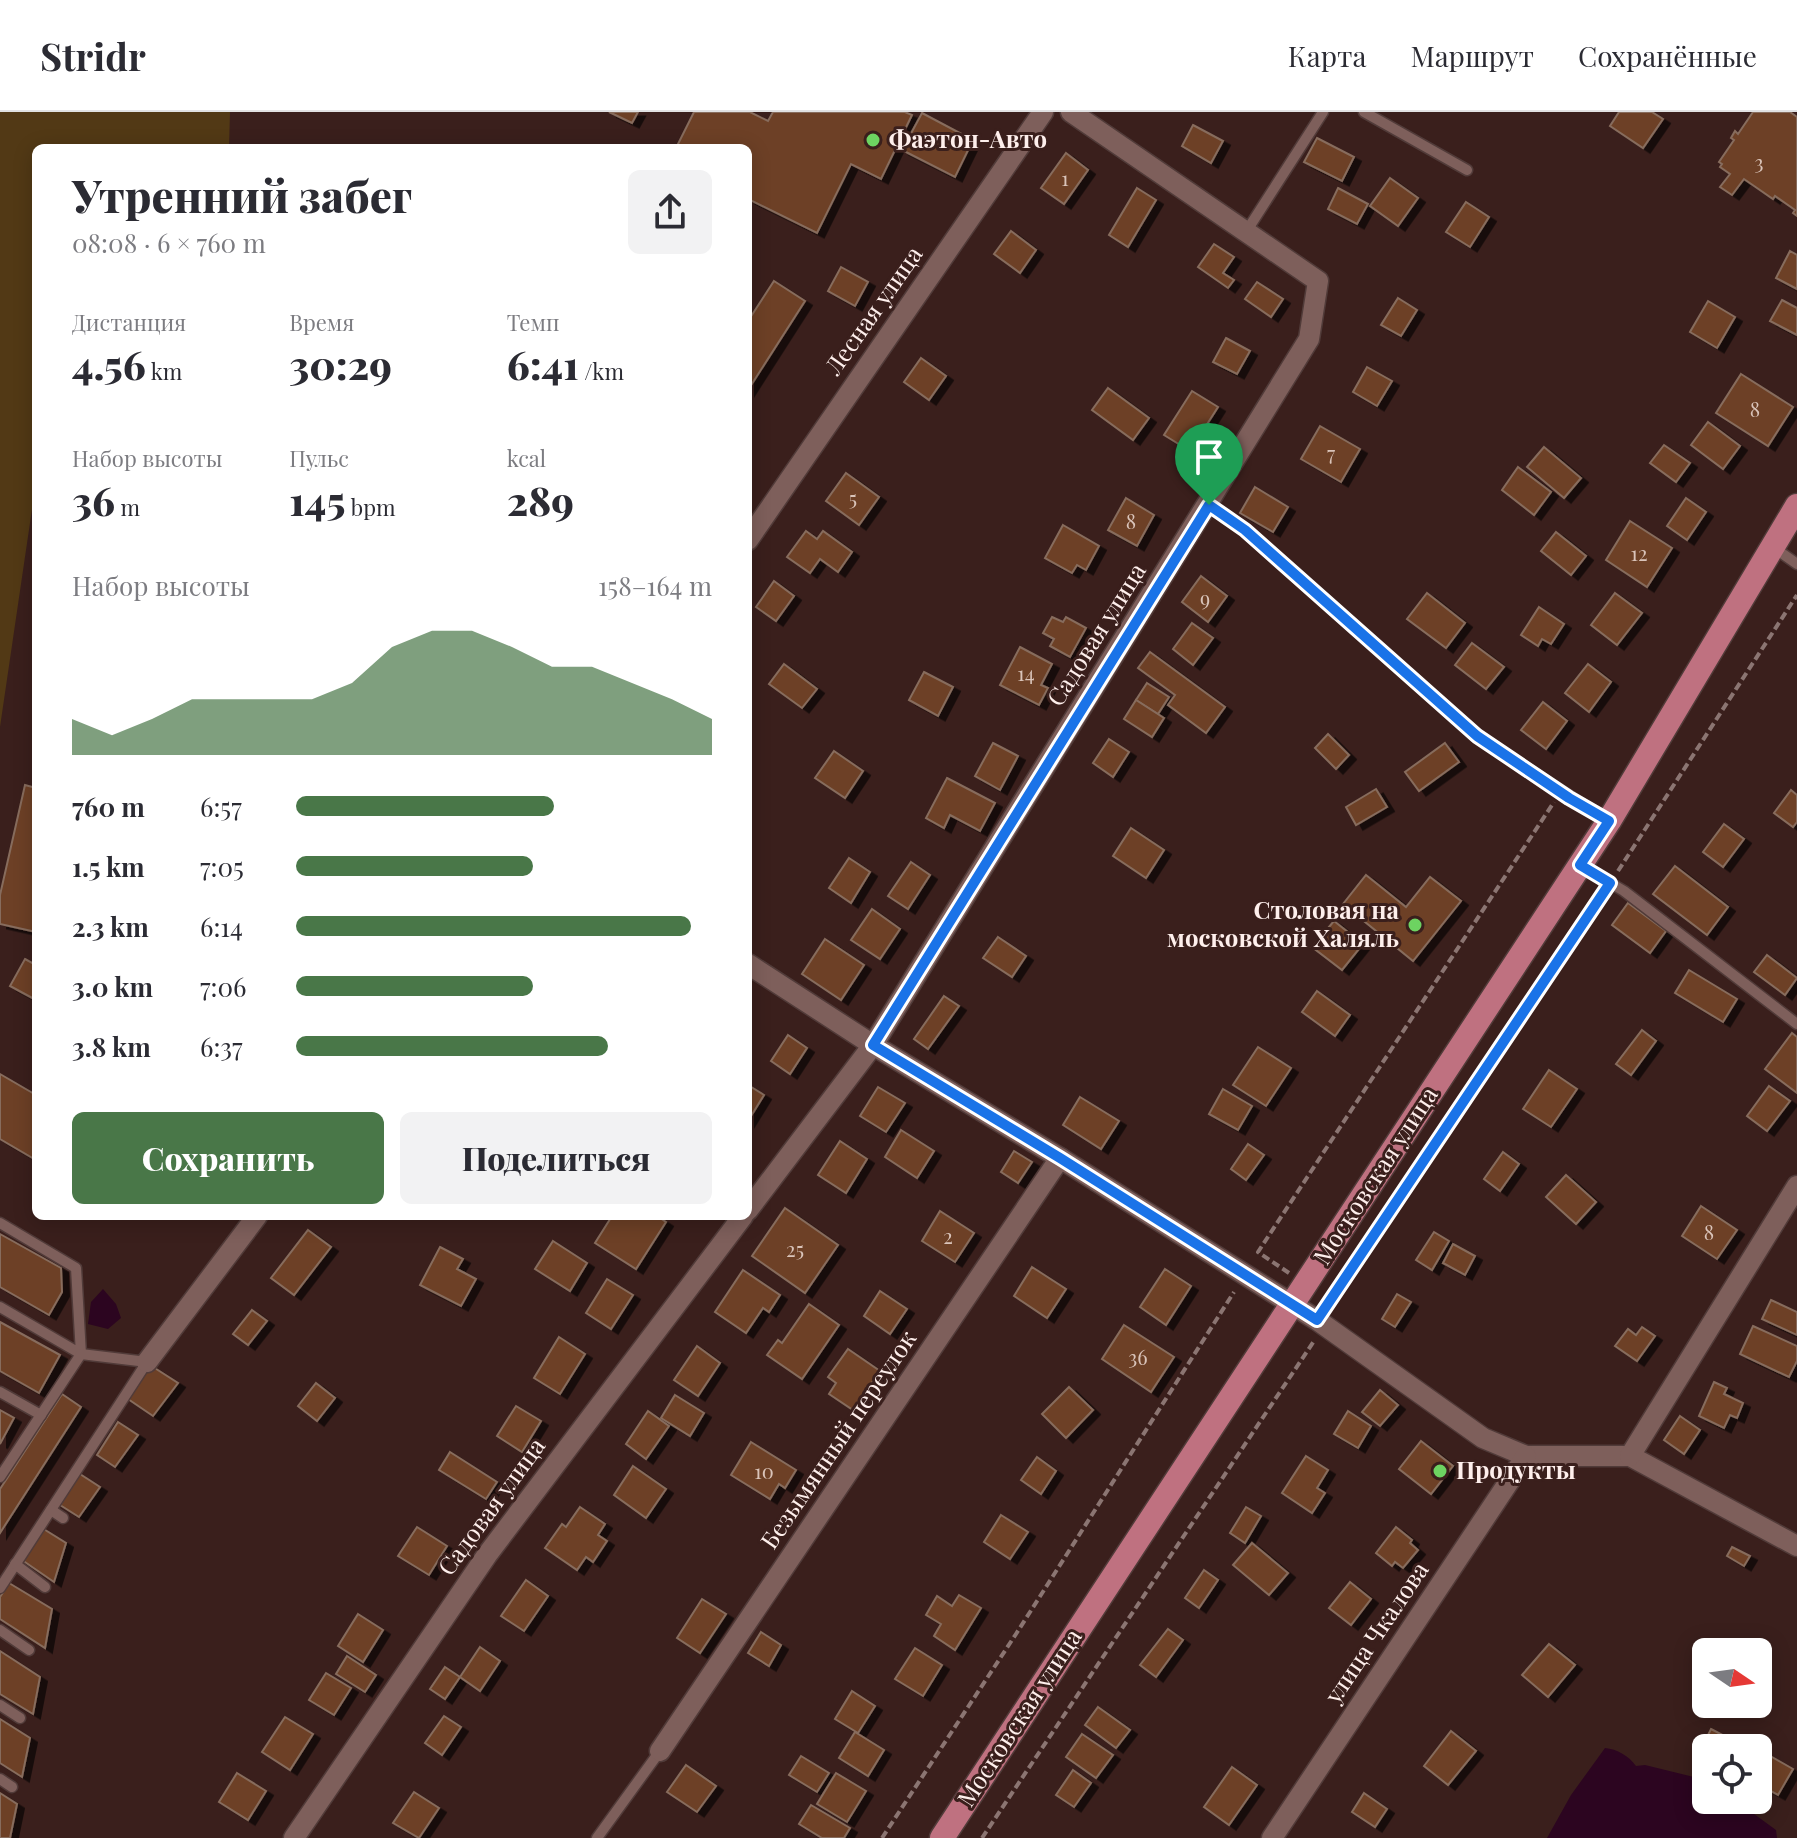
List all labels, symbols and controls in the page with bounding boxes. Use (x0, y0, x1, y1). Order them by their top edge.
text: Stridr (40, 30, 146, 81)
text: Карта (1288, 37, 1366, 74)
text: Маршрут (1410, 37, 1534, 74)
text: Сохранённые (1578, 37, 1757, 74)
place label: Фаэтон-Авто (889, 122, 1047, 154)
marker: Фаэтон-Авто (864, 131, 882, 149)
house number: 3 (1754, 148, 1764, 175)
house number: 1 (1061, 164, 1069, 191)
text: Утренний забег (72, 165, 412, 224)
button: share (628, 170, 712, 254)
text: 08:08 · 6 × 760 m (72, 225, 266, 260)
street label: Лесная улица (816, 239, 929, 381)
text: Дистанция (72, 307, 186, 337)
text: Время (289, 307, 354, 337)
text: Темп (507, 307, 560, 337)
text: 4.56 (72, 337, 146, 390)
text: 30:29 (289, 337, 392, 390)
text: 6:41 (507, 337, 579, 390)
text: km (146, 356, 182, 386)
text: /km (579, 356, 624, 386)
house number: 8 (1750, 395, 1760, 422)
pin (1175, 423, 1243, 505)
icon: arrive (1187, 435, 1231, 479)
house number: 7 (1327, 439, 1335, 466)
text: Набор высоты (72, 443, 222, 473)
text: Пульс (289, 443, 349, 473)
text: kcal (507, 443, 546, 473)
text: 36 (72, 473, 115, 526)
text: 145 (289, 473, 345, 526)
text: 289 (507, 473, 574, 526)
house number: 5 (849, 484, 857, 511)
text: m (115, 492, 140, 522)
text: bpm (345, 492, 396, 522)
house number: 8 (1126, 507, 1136, 534)
house number: 12 (1631, 539, 1647, 566)
street label: Садовая улица (1039, 556, 1152, 712)
text: Набор высоты (72, 568, 250, 603)
text: 158–164 m (598, 568, 712, 603)
house number: 9 (1200, 584, 1210, 611)
house number: 14 (1017, 659, 1035, 686)
text: 760 m (72, 789, 145, 824)
text: 6:57 (200, 789, 242, 824)
text: 1.5 km (72, 849, 145, 884)
text: 7:05 (200, 849, 244, 884)
place label: Столовая на московской Халяль (1167, 893, 1400, 953)
text: 2.3 km (72, 909, 149, 944)
text: 6:14 (200, 909, 243, 944)
marker: Столовая на московской Халяль (1406, 916, 1424, 934)
text: 3.0 km (72, 969, 153, 1004)
text: 7:06 (200, 969, 247, 1004)
text: 3.8 km (72, 1029, 151, 1064)
text: 6:37 (200, 1029, 243, 1064)
street label: Московская улица (1305, 1080, 1444, 1270)
button: Сохранить (72, 1112, 384, 1204)
button: Поделиться (400, 1112, 712, 1204)
house number: 8 (1704, 1218, 1714, 1245)
house number: 2 (943, 1222, 953, 1249)
house number: 25 (786, 1235, 804, 1262)
street label: Безымянный переулок (752, 1323, 923, 1554)
house number: 36 (1128, 1343, 1148, 1370)
street label: Садовая улица (430, 1430, 551, 1581)
place label: Продукты (1456, 1453, 1576, 1485)
house number: 10 (754, 1457, 774, 1484)
marker: Продукты (1431, 1462, 1449, 1480)
street label: улица Чкалова (1316, 1555, 1435, 1710)
street label: Московская улица (949, 1622, 1088, 1812)
north arrow (1692, 1638, 1772, 1718)
map controls (1692, 1638, 1772, 1814)
button: locate (1692, 1734, 1772, 1814)

